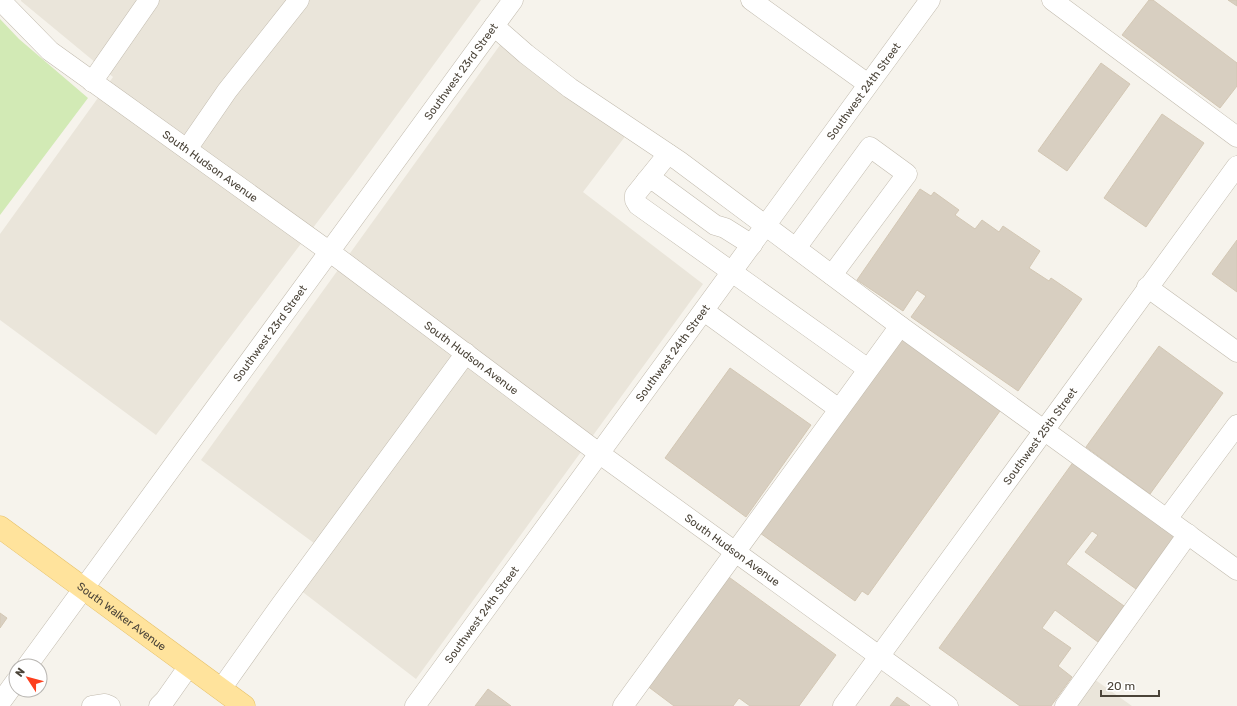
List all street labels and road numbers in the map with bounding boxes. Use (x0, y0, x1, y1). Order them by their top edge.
street label: Southwest 23rd Street (421, 20, 501, 122)
street label: Southwest 24th Street (824, 40, 904, 142)
street label: South Hudson Avenue (160, 127, 260, 205)
street label: Southwest 23rd Street (230, 282, 310, 384)
street label: Southwest 24th Street (633, 301, 713, 404)
street label: South Hudson Avenue (422, 318, 521, 397)
street label: Southwest 25th Street (1000, 385, 1080, 487)
street label: South Hudson Avenue (682, 511, 782, 589)
street label: Southwest 24th Street (442, 563, 522, 666)
street label: South Walker Avenue (75, 579, 169, 653)

